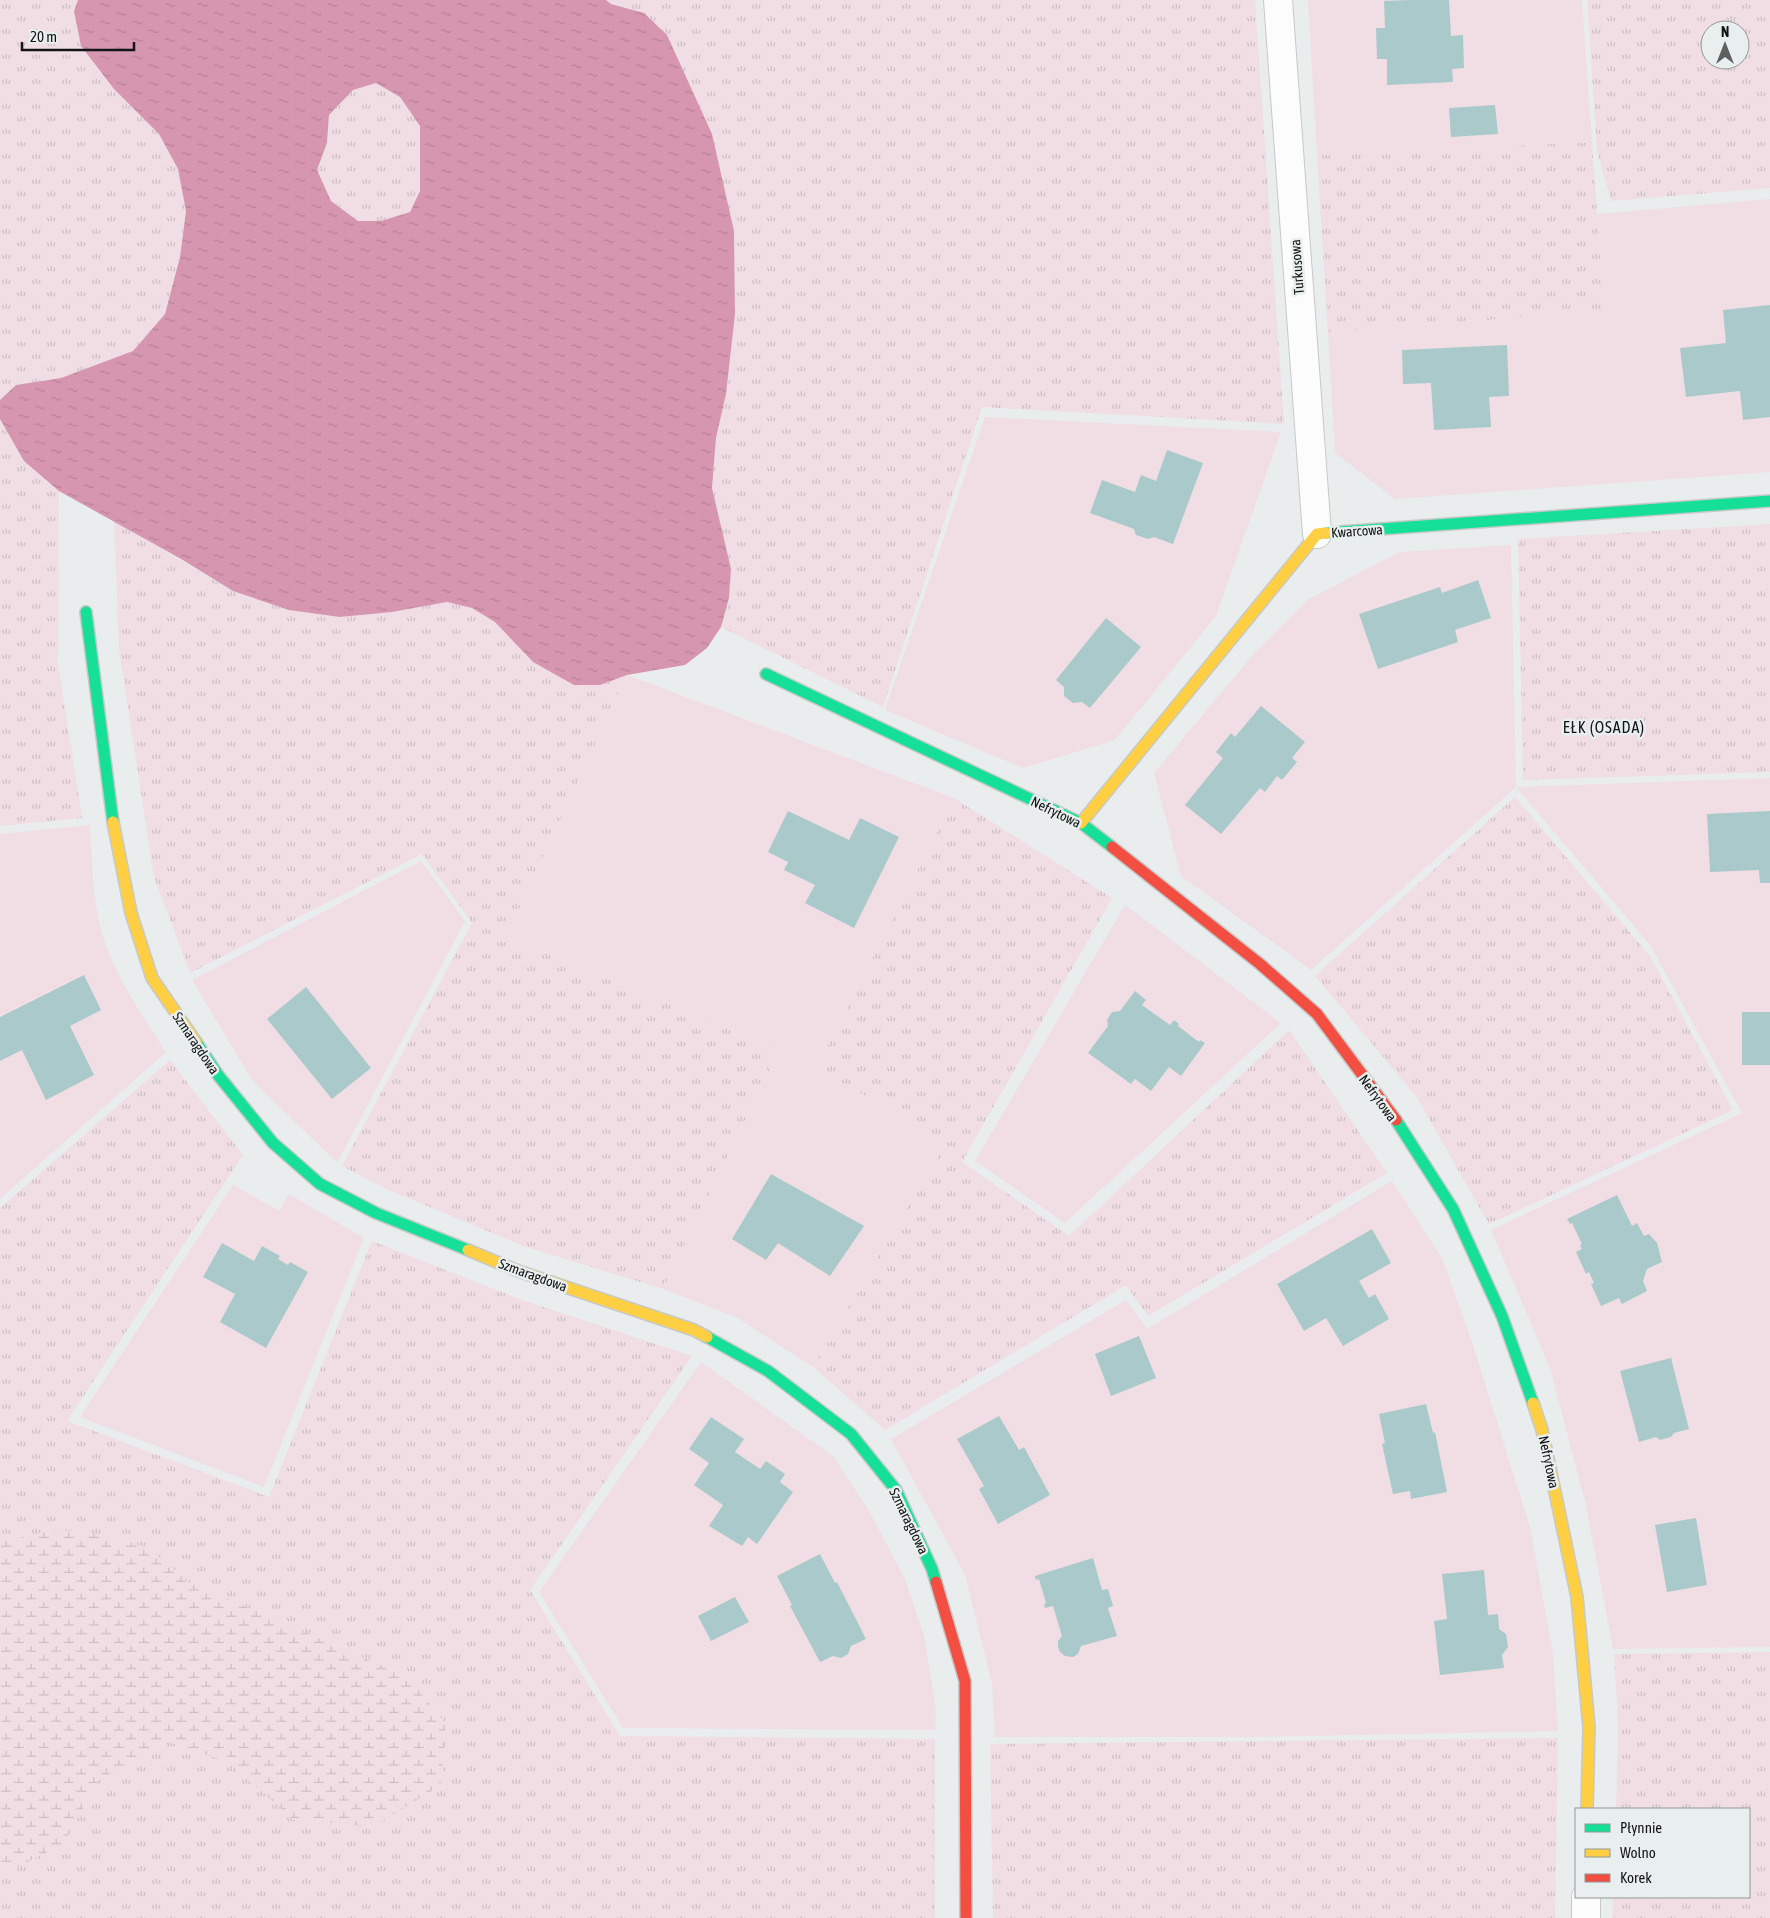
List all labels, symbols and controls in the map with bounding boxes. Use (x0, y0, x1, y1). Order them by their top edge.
scale bar (22, 20, 135, 52)
north arrow (1700, 20, 1750, 70)
text: N (1721, 24, 1729, 40)
text: 20 m (30, 28, 57, 45)
street label: Turkusowa (1287, 239, 1307, 295)
street label: Kwarcowa (1331, 521, 1383, 541)
district label: EŁK (OSADA) (1563, 718, 1645, 737)
street label: Nefrytowa (1028, 793, 1084, 831)
street label: Szmaragdowa (169, 1009, 223, 1077)
street label: Nefrytowa (1356, 1072, 1400, 1124)
street label: Szmaragdowa (497, 1255, 569, 1295)
street label: Nefrytowa (1536, 1434, 1562, 1490)
street label: Szmaragdowa (886, 1485, 932, 1557)
legend (1575, 1808, 1750, 1898)
text: Płynnie (1620, 1819, 1662, 1836)
text: Wolno (1620, 1844, 1656, 1861)
text: Korek (1620, 1869, 1652, 1886)

